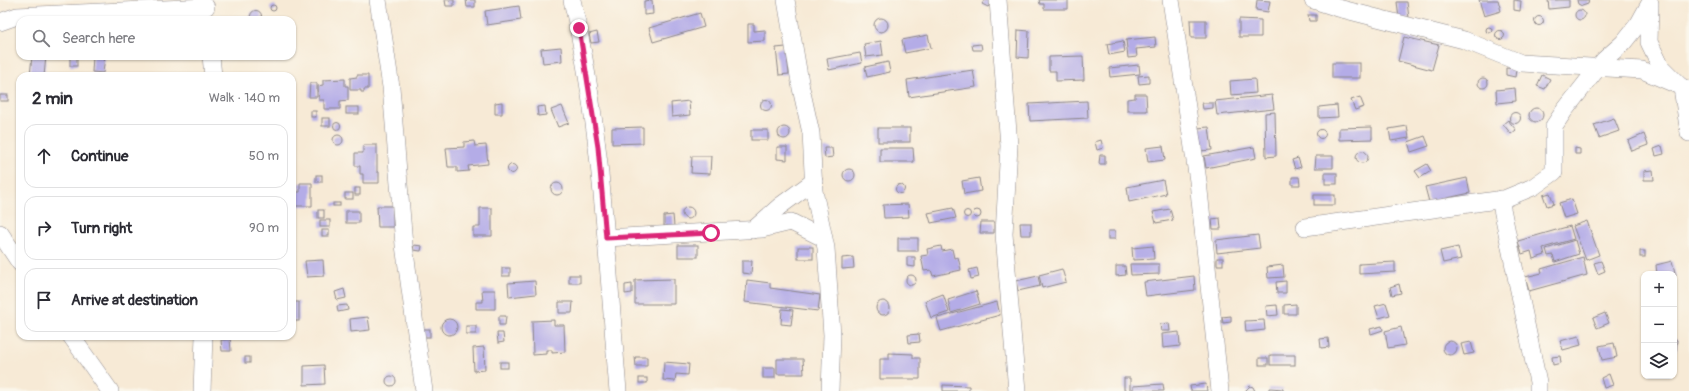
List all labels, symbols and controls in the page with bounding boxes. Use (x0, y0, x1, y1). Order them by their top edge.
search box (16, 16, 296, 60)
route end (570, 19, 588, 37)
icon: search (30, 27, 52, 49)
text: Search here (62, 29, 135, 48)
text: 2 min (32, 88, 73, 109)
text: Walk · 140 m (209, 90, 280, 106)
icon: ahead (33, 145, 55, 167)
text: Continue (71, 147, 129, 166)
text: 50 m (249, 148, 279, 164)
icon: right (33, 217, 55, 239)
text: Turn right (71, 219, 132, 238)
text: 90 m (249, 220, 279, 236)
route start (702, 224, 720, 242)
map controls (1641, 271, 1677, 379)
button: + (1641, 271, 1677, 307)
icon: arrive (33, 289, 55, 311)
text: Arrive at destination (71, 291, 198, 310)
button: − (1641, 307, 1677, 343)
button: layers (1641, 343, 1677, 379)

